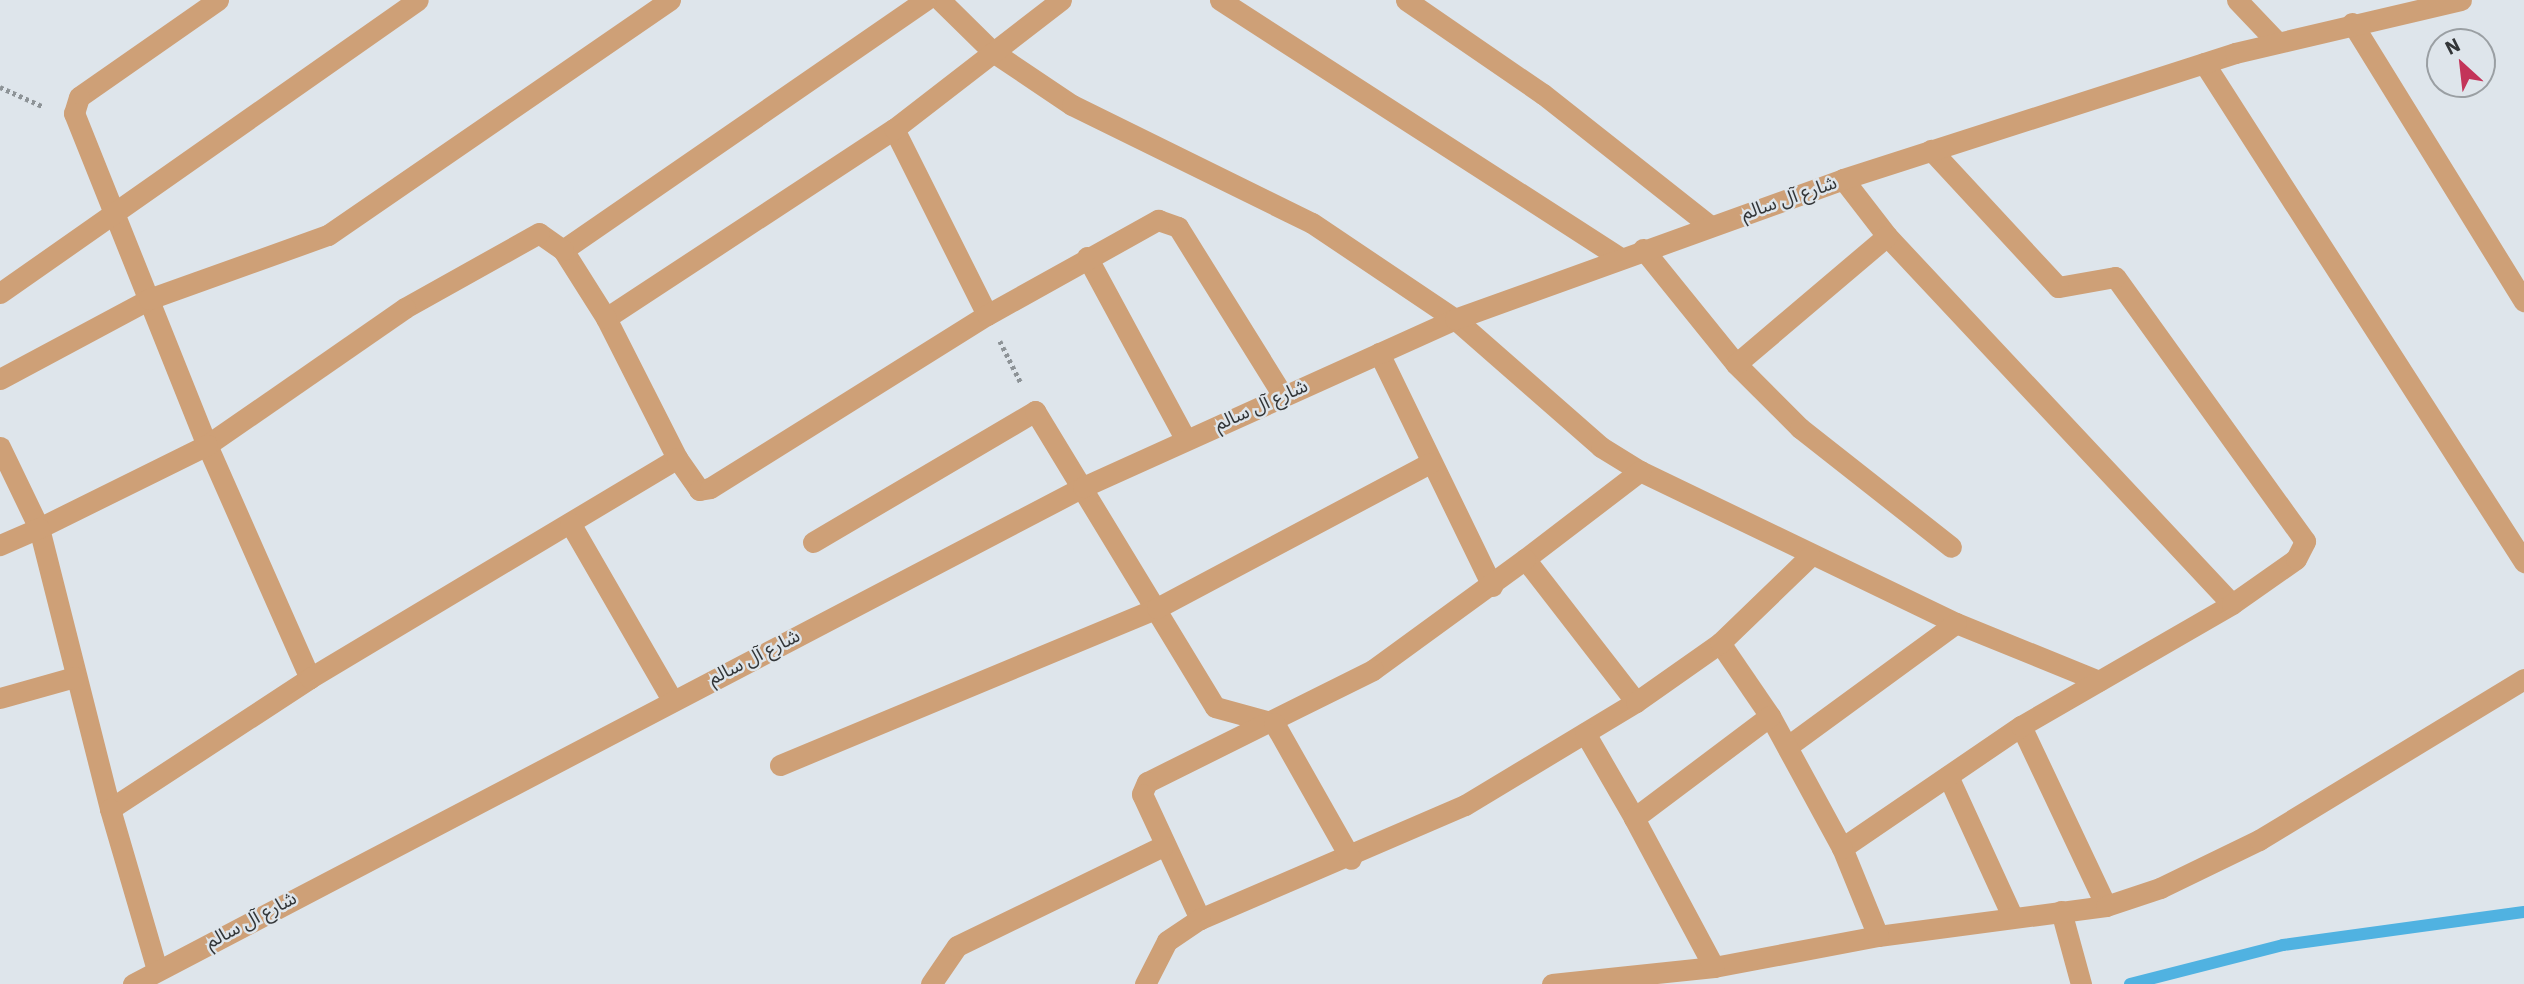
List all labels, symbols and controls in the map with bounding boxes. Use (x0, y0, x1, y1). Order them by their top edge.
north arrow (2426, 28, 2496, 98)
text: N (2441, 32, 2464, 60)
street label: شارع آل سالم (1738, 171, 1840, 225)
street label: شارع آل سالم (1211, 374, 1311, 436)
street label: شارع آل سالم (704, 624, 804, 690)
street label: شارع آل سالم (202, 887, 300, 953)

